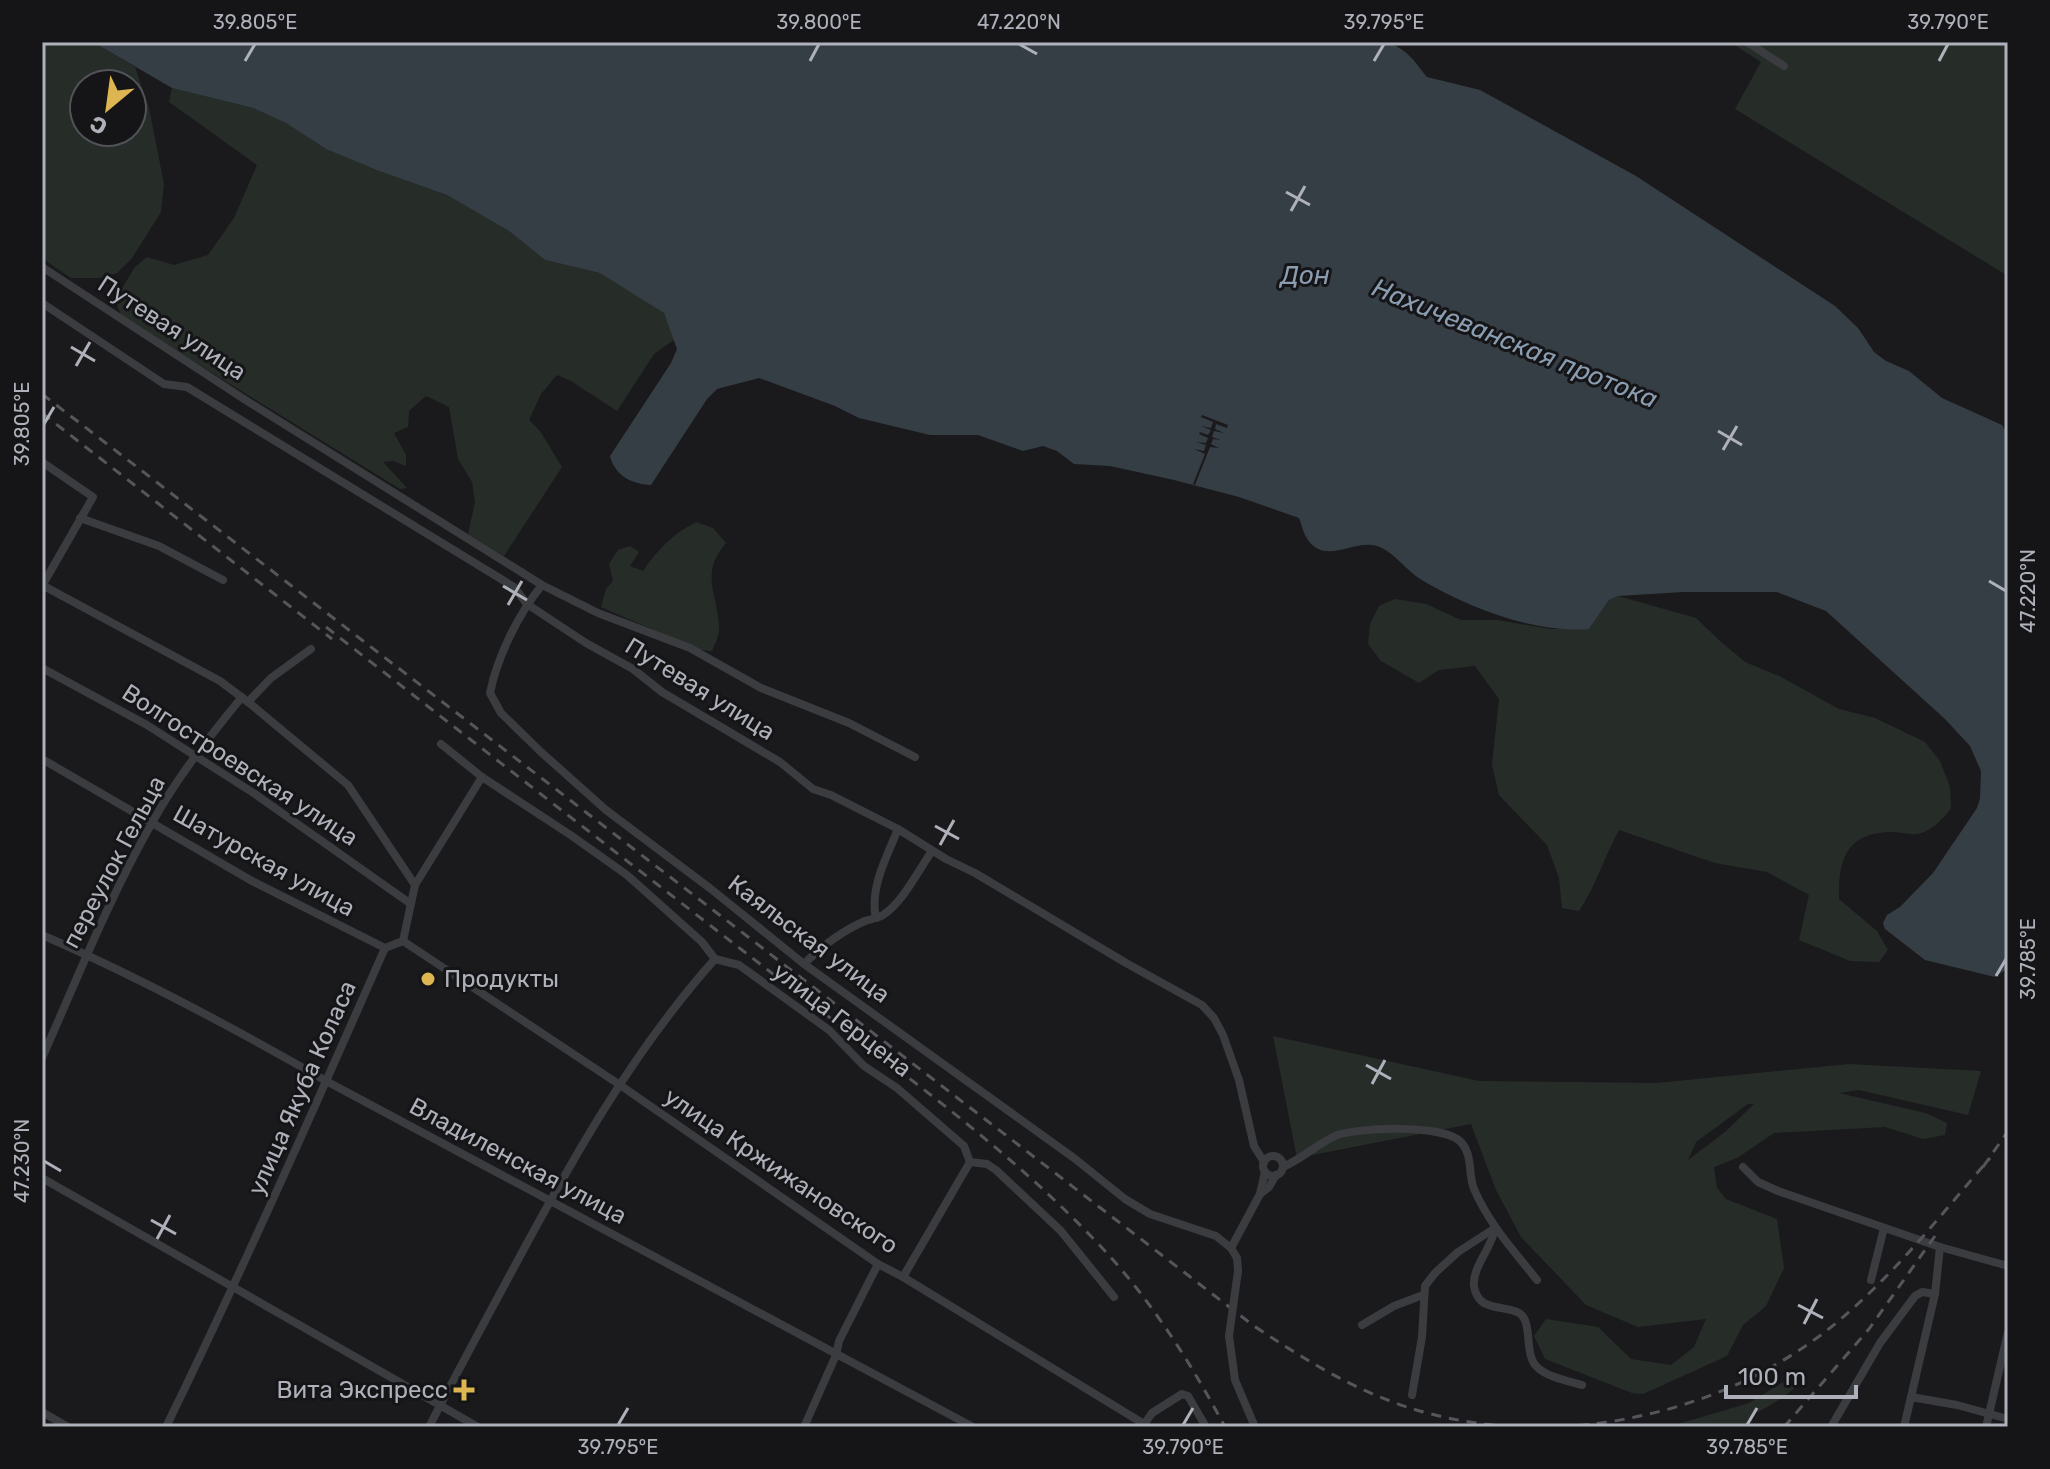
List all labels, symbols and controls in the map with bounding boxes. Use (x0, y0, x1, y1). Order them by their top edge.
text: 39.805°E (213, 10, 297, 34)
text: 39.800°E (776, 10, 862, 34)
text: 47.220°N (977, 10, 1061, 34)
text: 39.795°E (1344, 10, 1424, 34)
text: 39.790°E (1907, 10, 1989, 34)
north arrow (68, 68, 148, 148)
text: С (85, 110, 112, 141)
water label: Дон (1278, 260, 1330, 291)
street label: Путевая улица (93, 270, 251, 386)
water label: Нахичеванская протока (1368, 272, 1662, 415)
text: 39.805°E (10, 382, 34, 466)
text: 47.220°N (2016, 549, 2040, 633)
street label: Путевая улица (620, 632, 780, 746)
street label: Волгостроевская улица (117, 678, 363, 852)
street label: переулок Гельца (57, 771, 171, 953)
street label: Шатурская улица (168, 799, 360, 923)
street label: Каяльская улица (723, 869, 895, 1009)
text: 39.785°E (2016, 918, 2040, 1000)
street label: улица Герцена (767, 957, 917, 1083)
place label: Продукты (444, 965, 559, 993)
marker: Продукты (419, 970, 437, 988)
street label: улица Якуба Коласа (242, 976, 362, 1200)
street label: улица Кржижановского (659, 1082, 903, 1260)
street label: Владиленская улица (405, 1092, 631, 1230)
text: 47.230°N (10, 1119, 34, 1203)
scale bar (1726, 1349, 1856, 1399)
text: 100 m (1738, 1363, 1806, 1391)
place label: Вита Экспресс (277, 1376, 448, 1404)
marker: Вита Экспресс (455, 1381, 473, 1399)
text: 39.795°E (578, 1435, 658, 1459)
text: 39.790°E (1142, 1435, 1224, 1459)
text: 39.785°E (1706, 1435, 1788, 1459)

